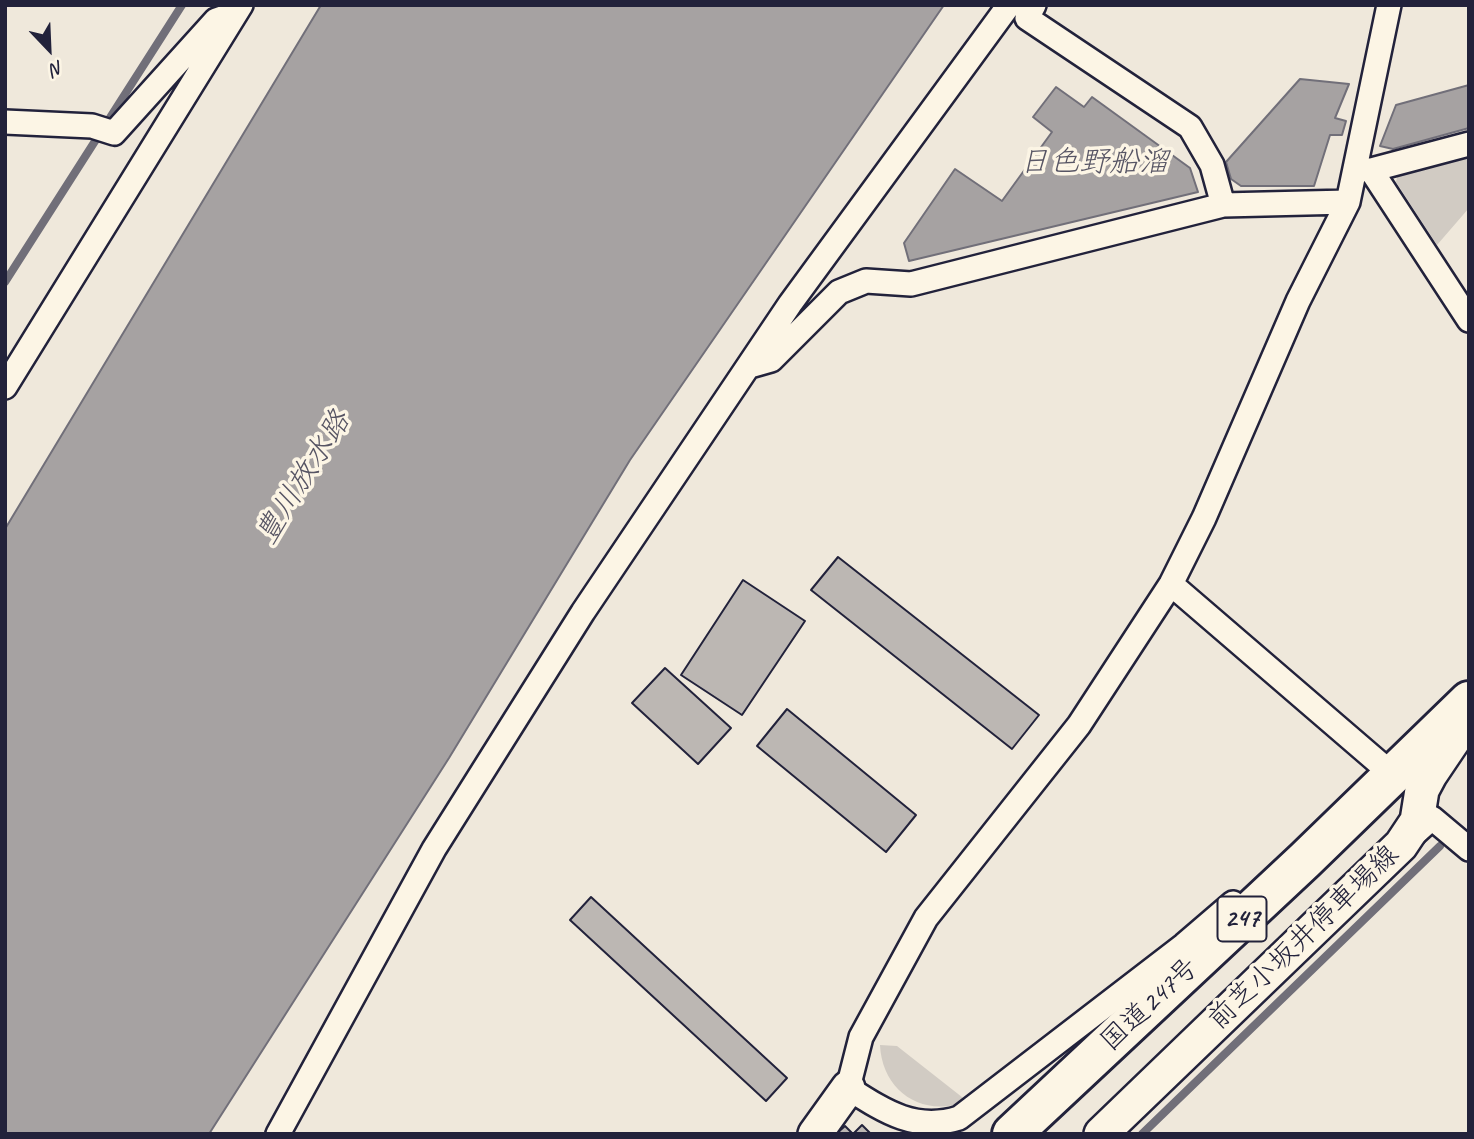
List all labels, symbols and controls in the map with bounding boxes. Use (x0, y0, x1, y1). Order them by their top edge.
north arrow (14, 14, 84, 84)
text: N (47, 55, 67, 82)
water label: 日色野船溜 (1019, 145, 1169, 181)
water label: 豊川放水路 (249, 405, 359, 551)
street label: 前芝小坂井停車場線 (1202, 838, 1406, 1038)
road number: 247 (1218, 896, 1266, 942)
street label: 国道247号 (1094, 951, 1206, 1059)

